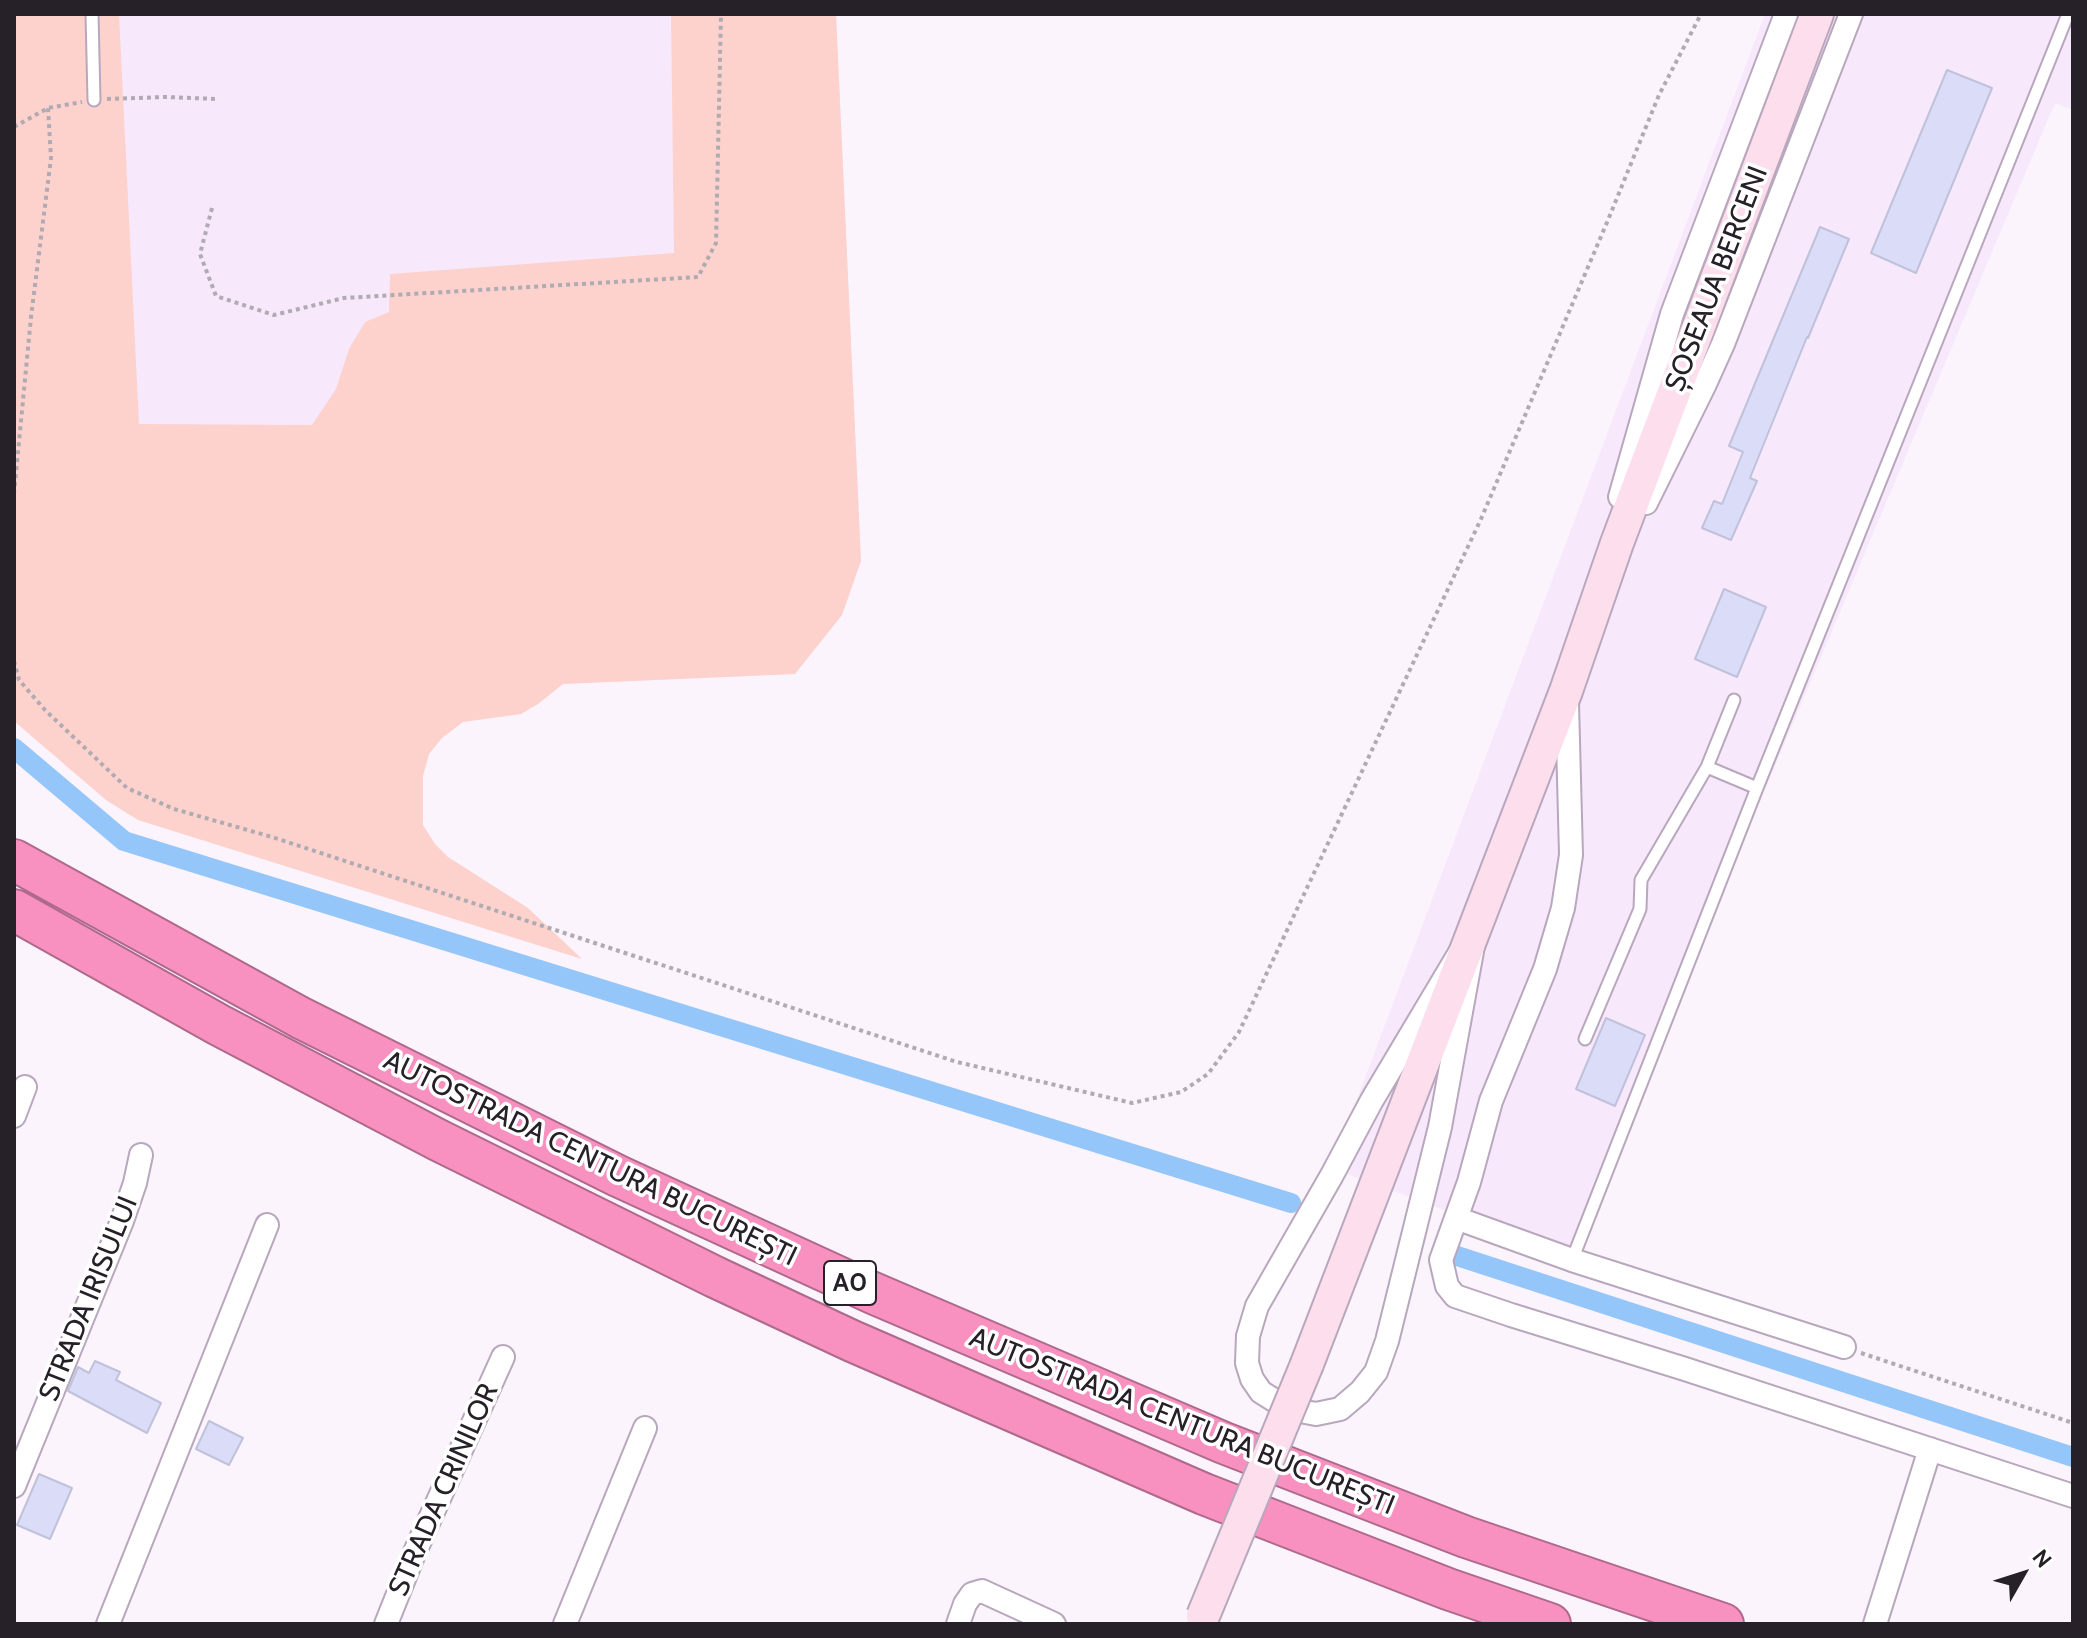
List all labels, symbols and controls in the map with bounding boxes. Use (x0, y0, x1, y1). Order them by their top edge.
street label: ȘOSEAUA BERCENI (1659, 162, 1775, 396)
street label: AUTOSTRADA CENTURA BUCUREȘTI (378, 1044, 802, 1274)
street label: STRADA IRISULUI (33, 1192, 145, 1406)
road number: A0 (824, 1261, 876, 1305)
street label: AUTOSTRADA CENTURA BUCUREȘTI (965, 1321, 1399, 1523)
street label: STRADA CRINILOR (382, 1379, 506, 1601)
north arrow (1983, 1534, 2063, 1614)
text: N (2027, 1544, 2057, 1573)

